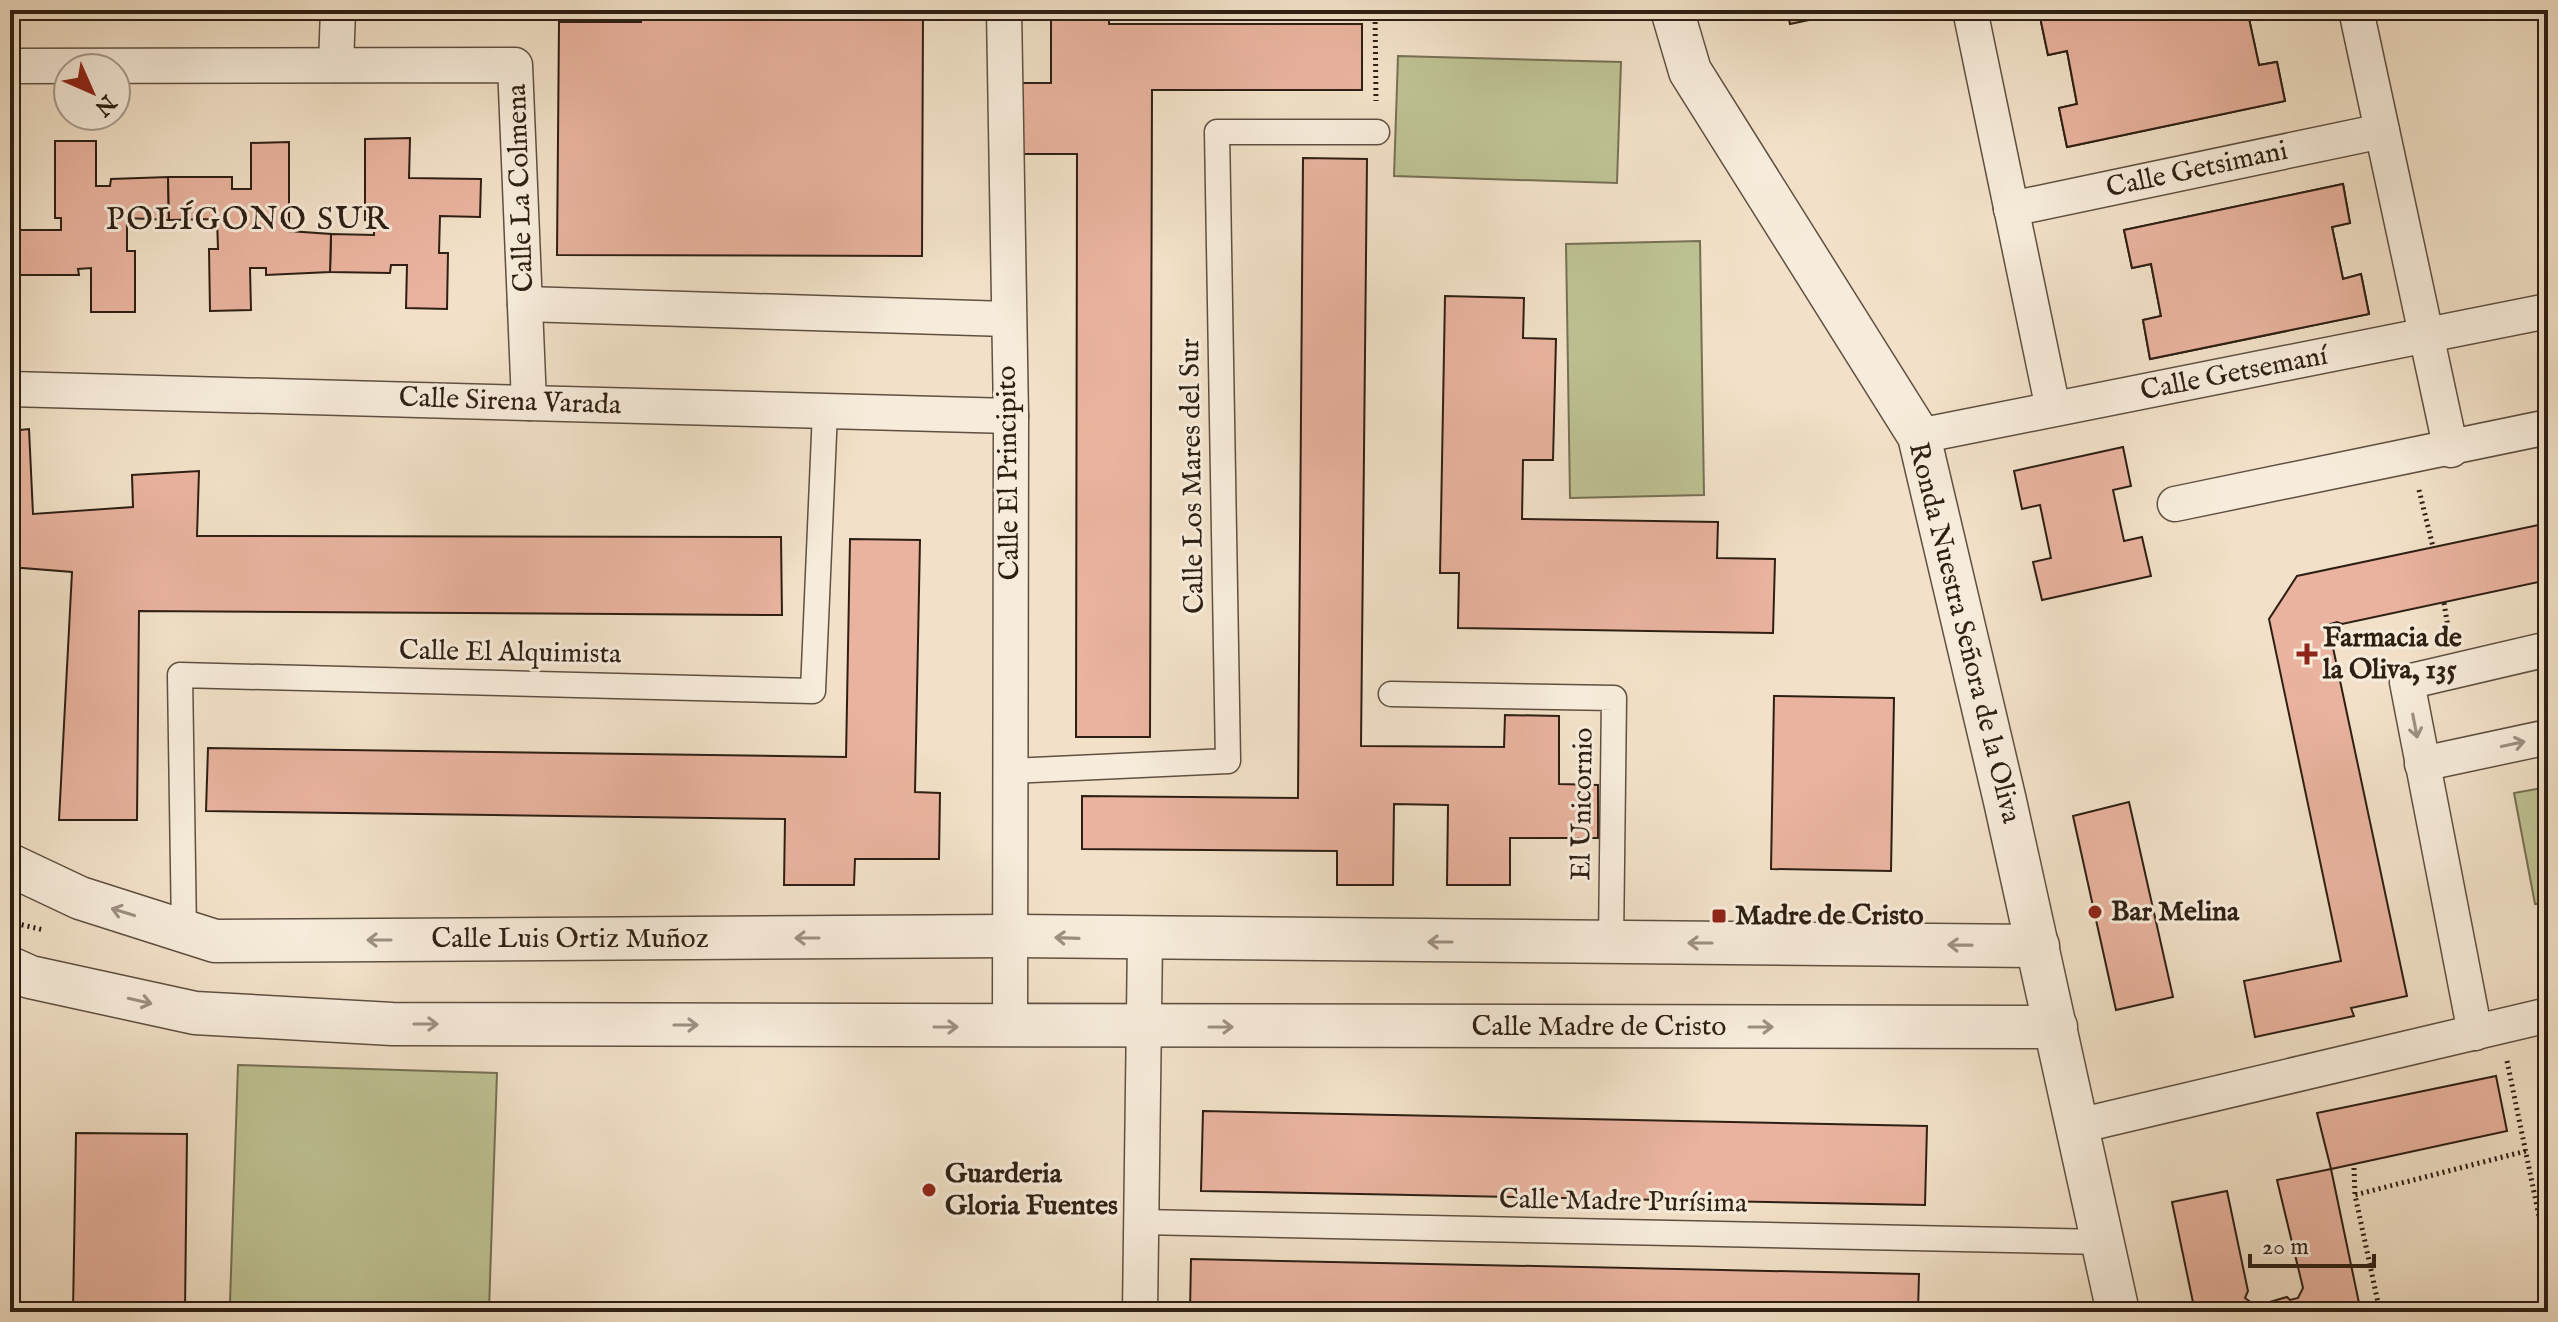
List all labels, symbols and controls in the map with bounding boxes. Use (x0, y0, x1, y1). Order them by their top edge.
north arrow (52, 52, 132, 132)
street label: Calle La Colmena (500, 82, 542, 293)
text: N (88, 87, 122, 121)
street label: Calle Getsimani (2103, 134, 2291, 206)
district label: POLÍGONO SUR (106, 200, 390, 241)
street label: Calle Los Mares del Sur (1173, 338, 1213, 614)
street label: Calle Getsemaní (2137, 338, 2332, 409)
street label: Calle El Principito (990, 365, 1028, 581)
street label: Calle Sirena Varada (398, 381, 623, 423)
street label: Ronda Nuestra Señora de la Oliva (1900, 439, 2028, 828)
place label: Farmacia de la Oliva, 135 (2322, 621, 2462, 688)
street label: Calle El Alquimista (398, 634, 622, 672)
marker: Farmacia de la Oliva, 135 (2298, 645, 2316, 663)
one-way arrow (2409, 713, 2424, 739)
street label: El Unicornio (1564, 727, 1602, 881)
one-way arrow (2499, 736, 2525, 751)
place label: Bar Melina (2111, 895, 2240, 930)
place label: Madre de Cristo (1735, 899, 1924, 934)
marker: Bar Melina (2086, 903, 2104, 921)
one-way arrow (111, 904, 136, 918)
marker: Madre de Cristo (1710, 907, 1728, 925)
street label: Calle Luis Ortiz Muñoz (431, 922, 709, 957)
one-way arrow (794, 930, 821, 945)
one-way arrow (1054, 930, 1081, 946)
one-way arrow (366, 932, 393, 948)
one-way arrow (1427, 934, 1454, 950)
one-way arrow (1687, 935, 1714, 951)
one-way arrow (1947, 937, 1974, 953)
one-way arrow (126, 994, 152, 1009)
street label: Calle Madre de Cristo (1472, 1010, 1726, 1045)
one-way arrow (412, 1016, 439, 1032)
one-way arrow (672, 1017, 699, 1033)
one-way arrow (932, 1019, 959, 1035)
one-way arrow (1207, 1019, 1234, 1035)
one-way arrow (1747, 1019, 1774, 1035)
place label: Guarderia Gloria Fuentes (945, 1157, 1118, 1224)
marker: Guarderia Gloria Fuentes (920, 1181, 938, 1199)
street label: Calle Madre Purísima (1498, 1182, 1748, 1222)
scale bar (2250, 1218, 2374, 1268)
text: 20 m (2262, 1232, 2309, 1263)

